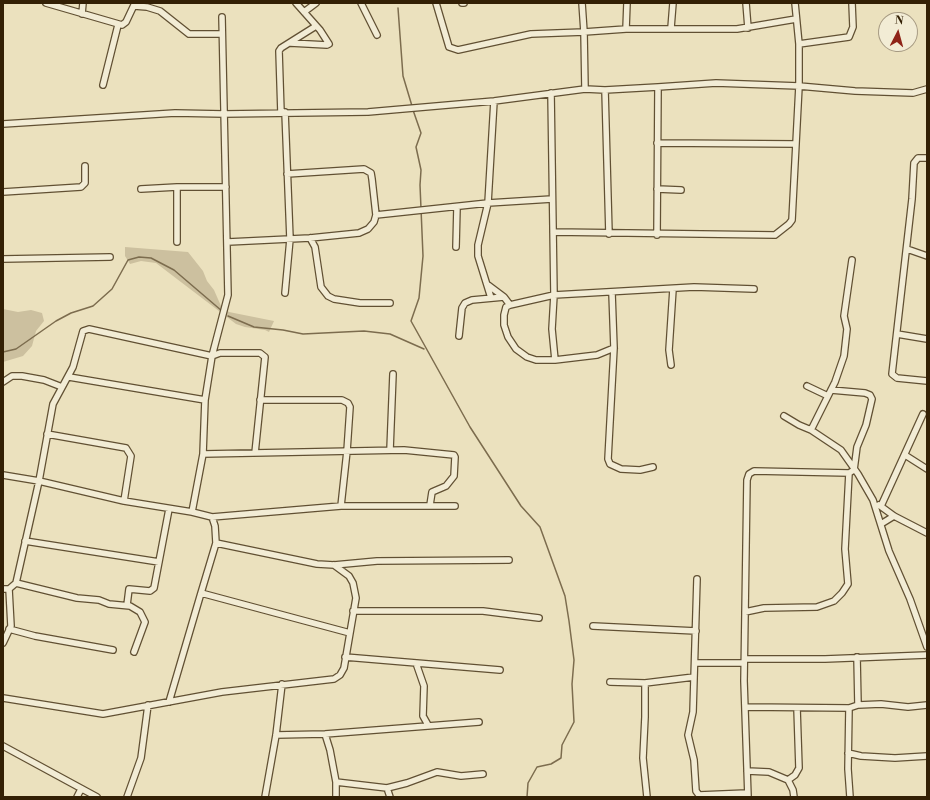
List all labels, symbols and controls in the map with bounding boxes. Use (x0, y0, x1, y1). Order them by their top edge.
north arrow (878, 12, 918, 52)
text: N (894, 14, 904, 28)

